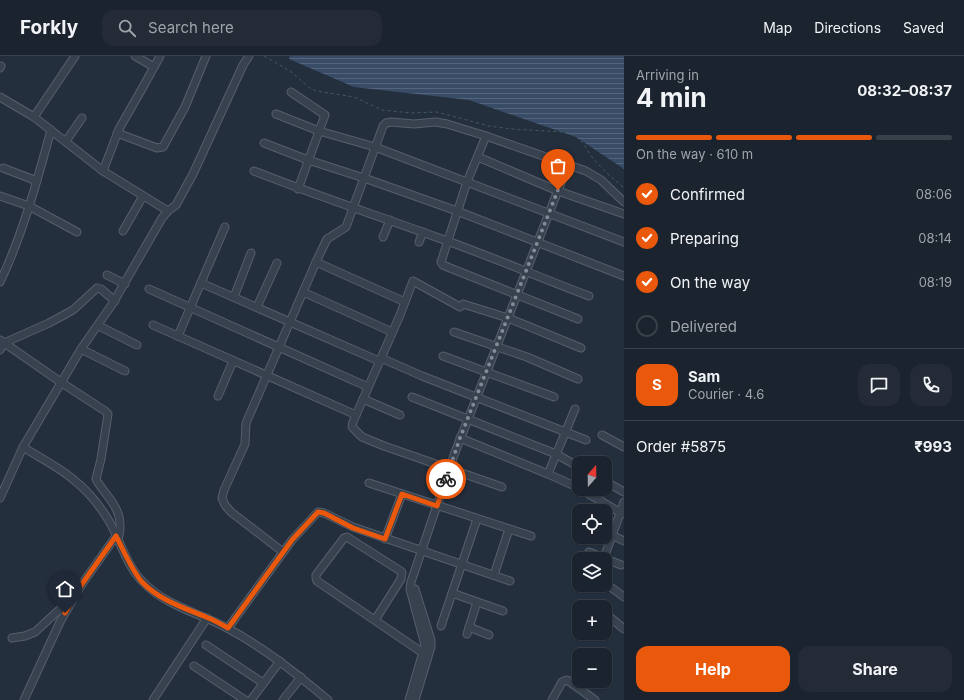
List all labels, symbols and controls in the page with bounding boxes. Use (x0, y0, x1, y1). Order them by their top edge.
search box (102, 10, 382, 46)
text: Forkly (20, 16, 78, 39)
icon: search (116, 17, 138, 39)
text: Search here (148, 18, 234, 37)
text: Map (763, 19, 792, 36)
text: Directions (814, 19, 881, 36)
text: Saved (903, 19, 944, 36)
text: Arriving in (636, 67, 699, 83)
text: 08:32–08:37 (857, 81, 952, 100)
text: 4 min (636, 82, 707, 113)
text: On the way · 610 m (636, 146, 753, 162)
pin (541, 149, 575, 190)
icon: bag (547, 155, 569, 177)
icon: check (636, 183, 658, 205)
text: Confirmed (670, 185, 745, 204)
text: 08:06 (916, 186, 952, 202)
icon: check (636, 227, 658, 249)
text: Preparing (670, 229, 739, 248)
text: 08:14 (918, 230, 952, 246)
icon: check (636, 271, 658, 293)
text: On the way (670, 273, 750, 292)
text: 08:19 (919, 274, 952, 290)
text: Delivered (670, 317, 737, 336)
button: chat (858, 364, 900, 406)
button: phone (910, 364, 952, 406)
text: Sam (688, 367, 720, 386)
text: S (652, 375, 662, 394)
text: Courier · 4.6 (688, 386, 764, 402)
text: Order #5875 (636, 437, 726, 456)
text: ₹993 (914, 437, 952, 456)
north arrow (572, 456, 612, 496)
map controls (572, 456, 612, 688)
courier (426, 459, 466, 499)
icon: bike (435, 468, 457, 490)
button: locate (572, 504, 612, 544)
button: layers (572, 552, 612, 592)
pin (48, 572, 82, 613)
icon: home (54, 578, 76, 600)
button: + (572, 600, 612, 640)
button: Help (636, 646, 790, 692)
button: Share (798, 646, 952, 692)
button: − (572, 648, 612, 688)

